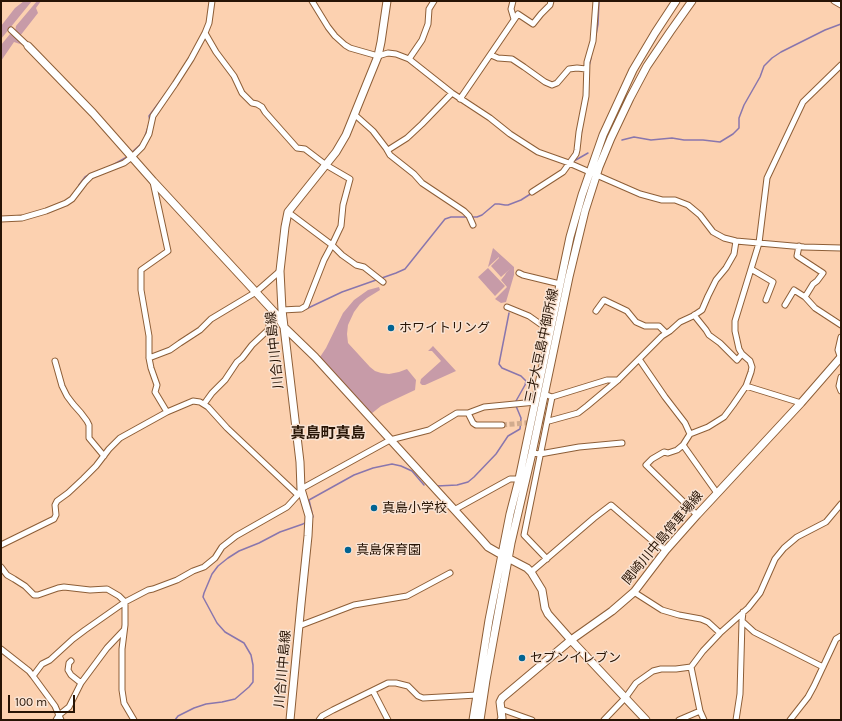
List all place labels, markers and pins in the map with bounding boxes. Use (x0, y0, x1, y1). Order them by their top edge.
place label: ホワイトリング (399, 320, 490, 336)
marker: ホワイトリング (386, 323, 396, 333)
place label: 真島小学校 (382, 500, 447, 516)
marker: 真島小学校 (369, 503, 379, 513)
place label: 真島保育園 (356, 542, 421, 558)
marker: 真島保育園 (343, 545, 353, 555)
place label: セブンイレブン (530, 650, 621, 666)
marker: セブンイレブン (517, 653, 527, 663)

